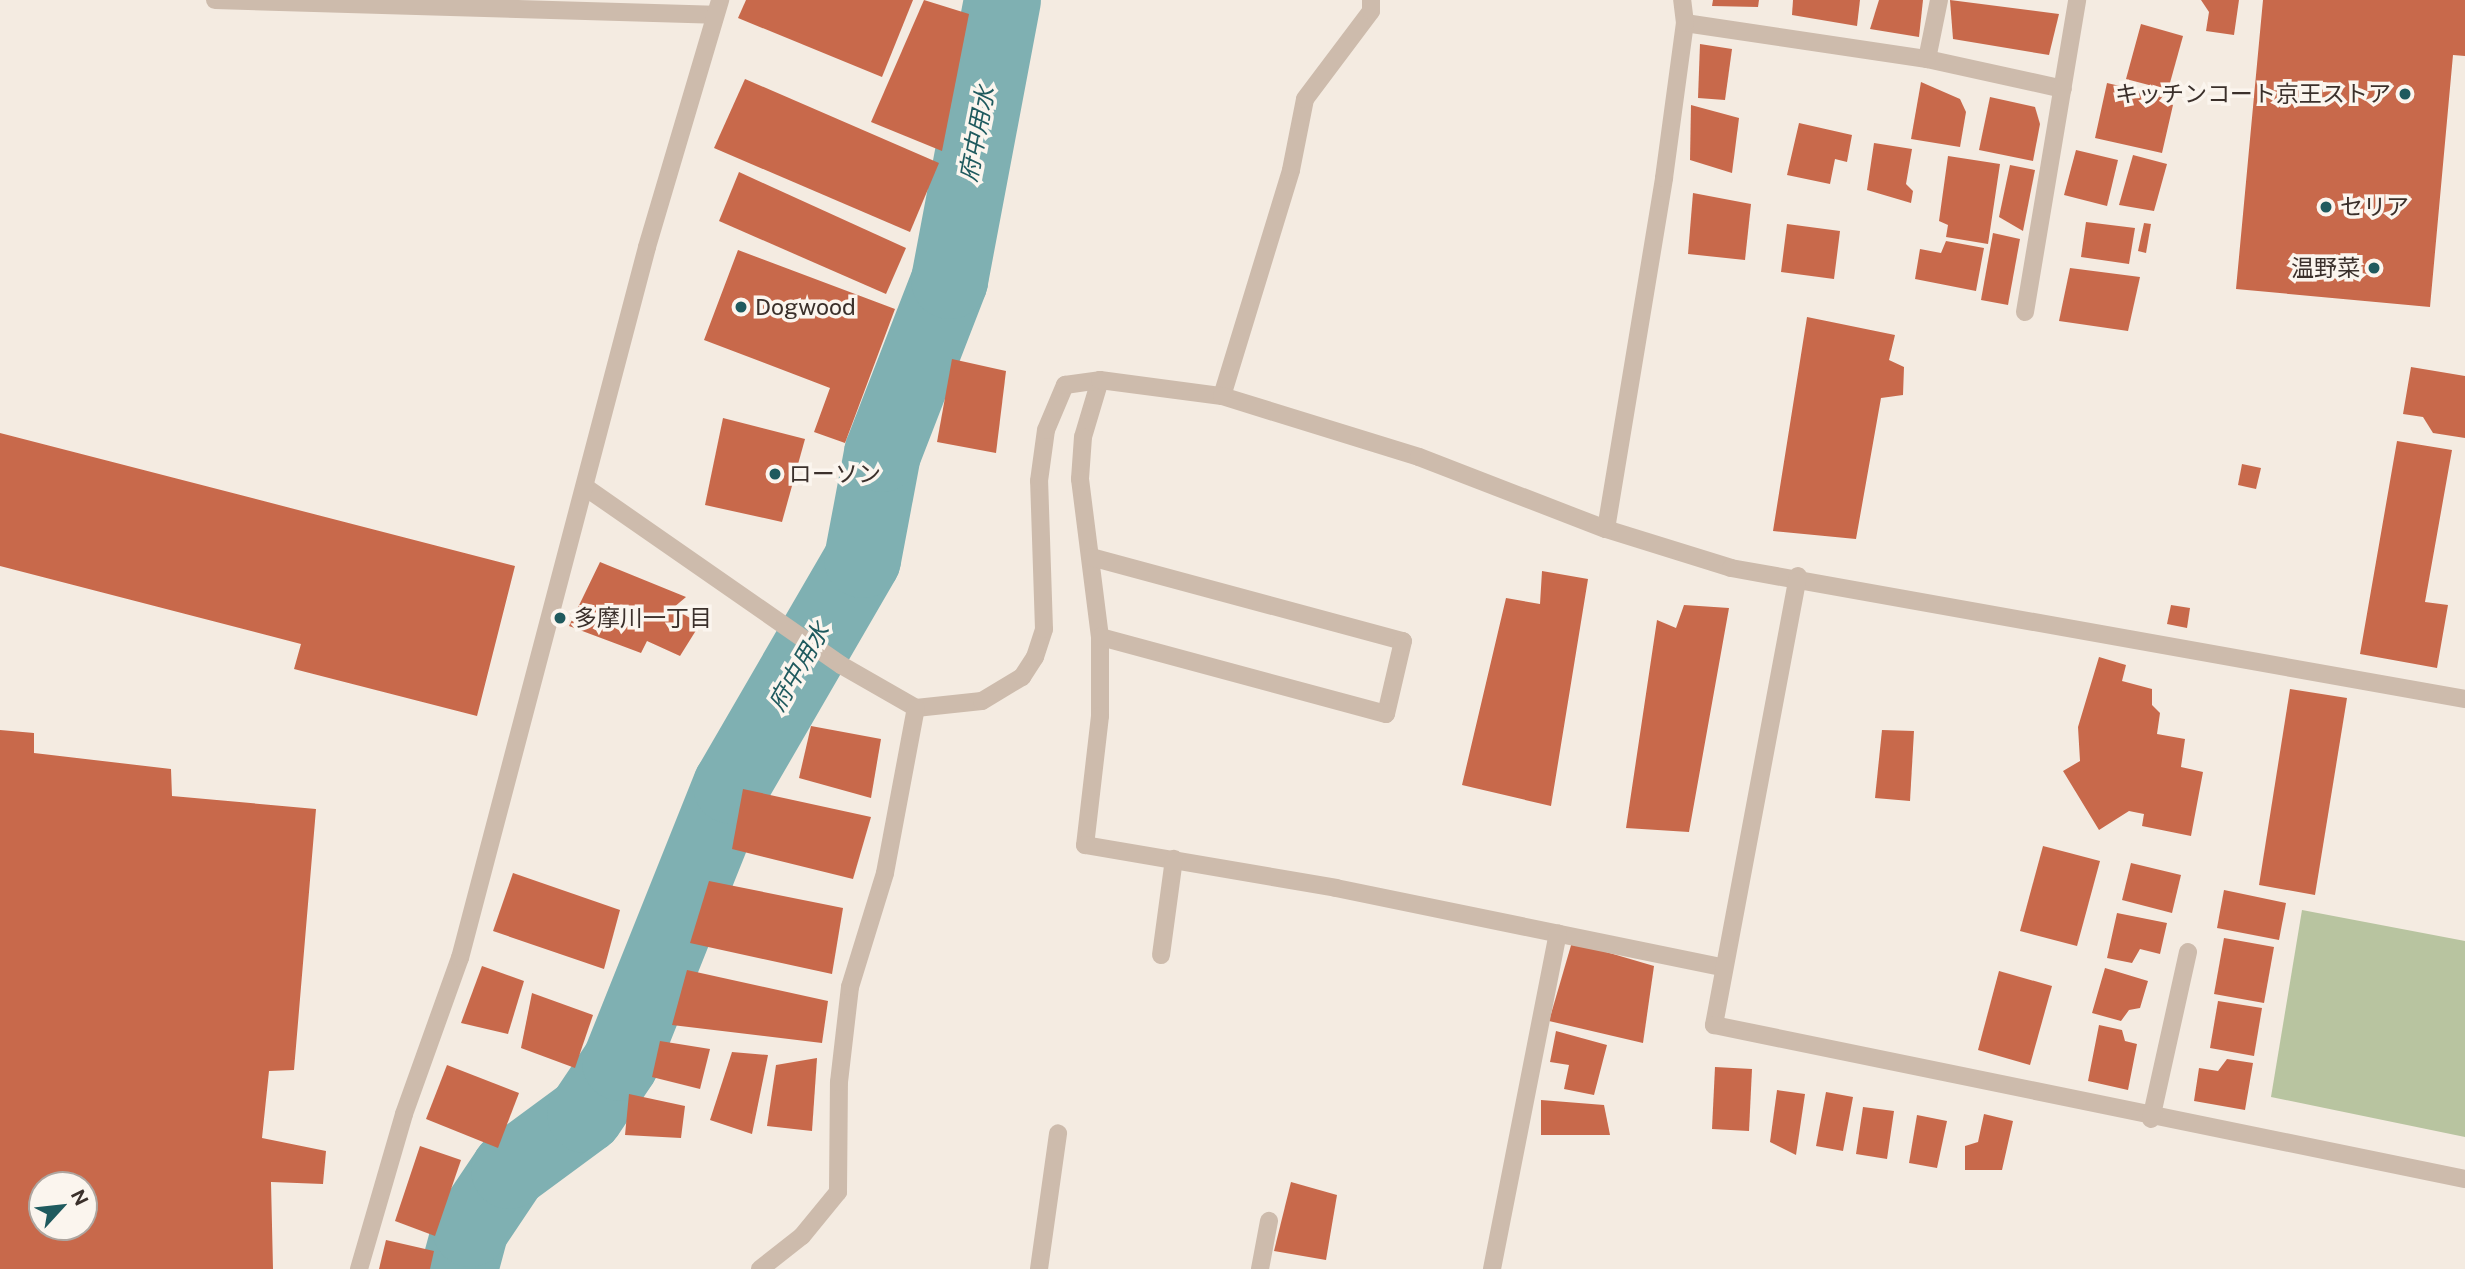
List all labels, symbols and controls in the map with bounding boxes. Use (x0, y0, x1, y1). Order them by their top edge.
place label: キッチンコート京王ストア (2115, 80, 2391, 108)
water label: 府中用水 (954, 84, 1000, 184)
marker: キッチンコート京王ストア (2397, 86, 2413, 102)
place label: セリア (2340, 193, 2409, 221)
marker: セリア (2318, 199, 2334, 215)
place label: 温野菜 (2291, 254, 2360, 282)
marker: 温野菜 (2366, 260, 2382, 276)
place label: Dogwood (755, 293, 856, 321)
marker: Dogwood (733, 299, 749, 315)
place label: ローソン (789, 460, 881, 488)
marker: ローソン (767, 466, 783, 482)
place label: 多摩川一丁目 (574, 604, 712, 632)
marker: 多摩川一丁目 (552, 610, 568, 626)
water label: 府中用水 (763, 618, 835, 716)
north arrow (28, 1171, 98, 1241)
text: N (67, 1186, 93, 1209)

